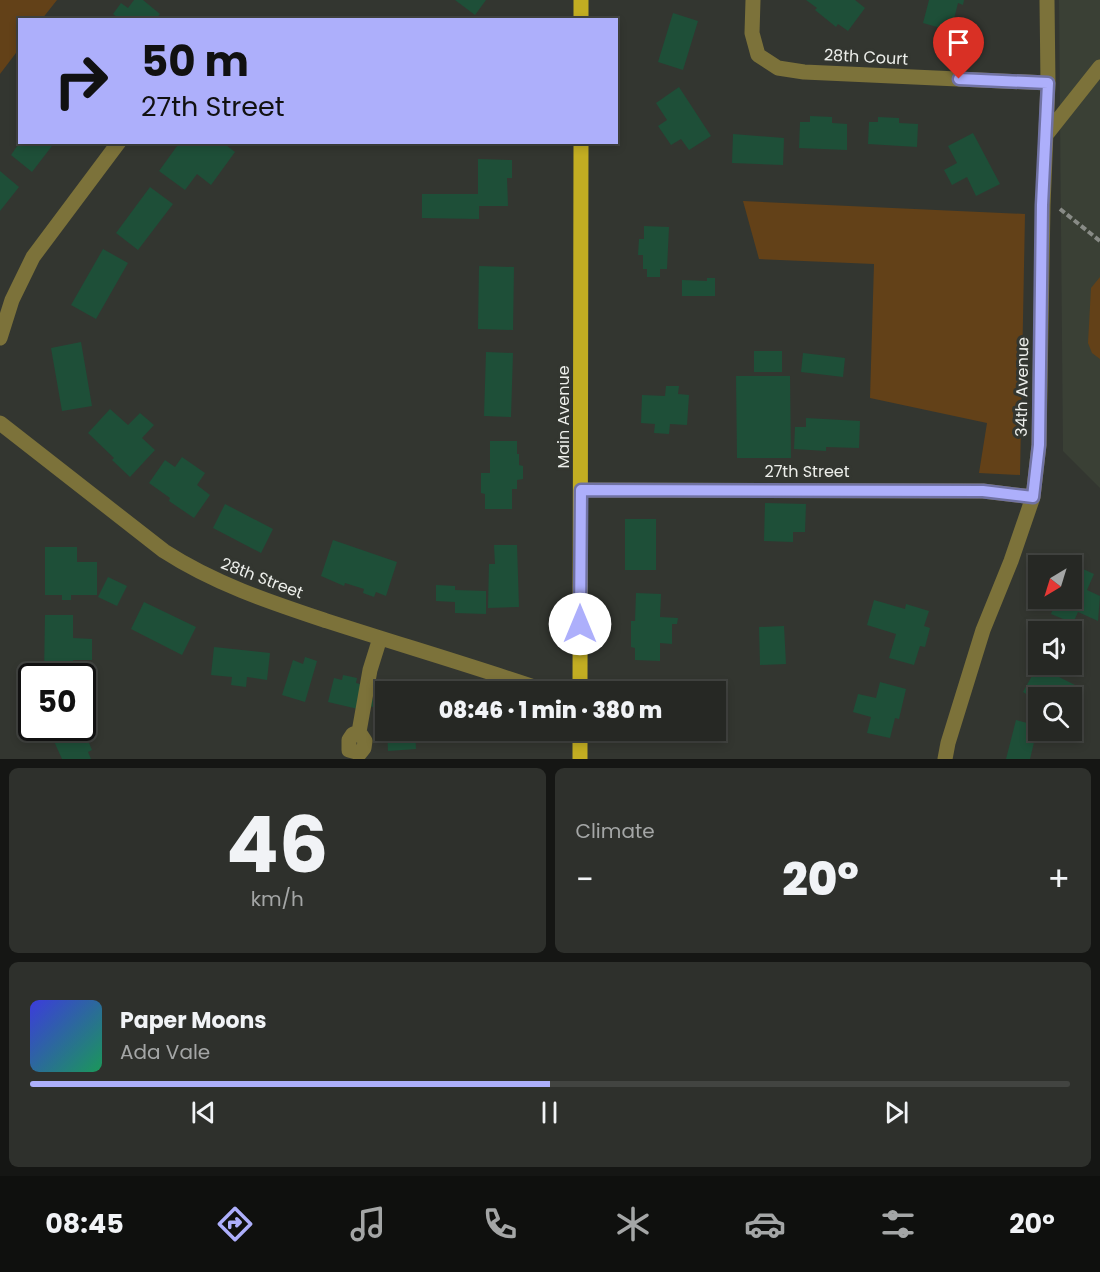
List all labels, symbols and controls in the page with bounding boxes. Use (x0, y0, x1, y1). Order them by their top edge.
pin (933, 17, 984, 79)
icon: arrive (942, 26, 975, 59)
text: 50 m (141, 32, 249, 91)
icon: right (42, 42, 120, 120)
street label: 28th Court (823, 43, 909, 71)
text: 27th Street (141, 88, 285, 125)
street label: 34th Avenue (1010, 337, 1034, 437)
street label: Main Avenue (552, 365, 575, 469)
street label: 27th Street (764, 460, 850, 483)
street label: 28th Street (218, 552, 307, 604)
north arrow (1028, 555, 1082, 609)
map controls (1028, 555, 1082, 741)
position arrow (548, 592, 612, 656)
button: sound (1028, 621, 1082, 675)
speed limit sign: 50 (18, 663, 96, 741)
button: search (1028, 687, 1082, 741)
text: 08:46 · 1 min · 380 m (439, 695, 662, 726)
text: 46 (226, 790, 329, 899)
text: Climate (576, 817, 655, 845)
text: 20° (782, 848, 859, 911)
text: − (576, 856, 594, 903)
text: + (1047, 856, 1070, 903)
text: km/h (251, 885, 304, 913)
text: Paper Moons (120, 1005, 267, 1036)
text: Ada Vale (120, 1038, 210, 1066)
icon: previous (187, 1096, 220, 1129)
icon: pause (533, 1096, 566, 1129)
icon: next (880, 1096, 913, 1129)
icon: directions (214, 1203, 256, 1245)
icon: music (347, 1203, 389, 1245)
icon: phone (479, 1203, 521, 1245)
icon: climate (612, 1203, 654, 1245)
icon: car (744, 1203, 786, 1245)
icon: filters (877, 1203, 919, 1245)
text: 08:45 (45, 1205, 124, 1242)
text: 20° (1009, 1205, 1055, 1242)

